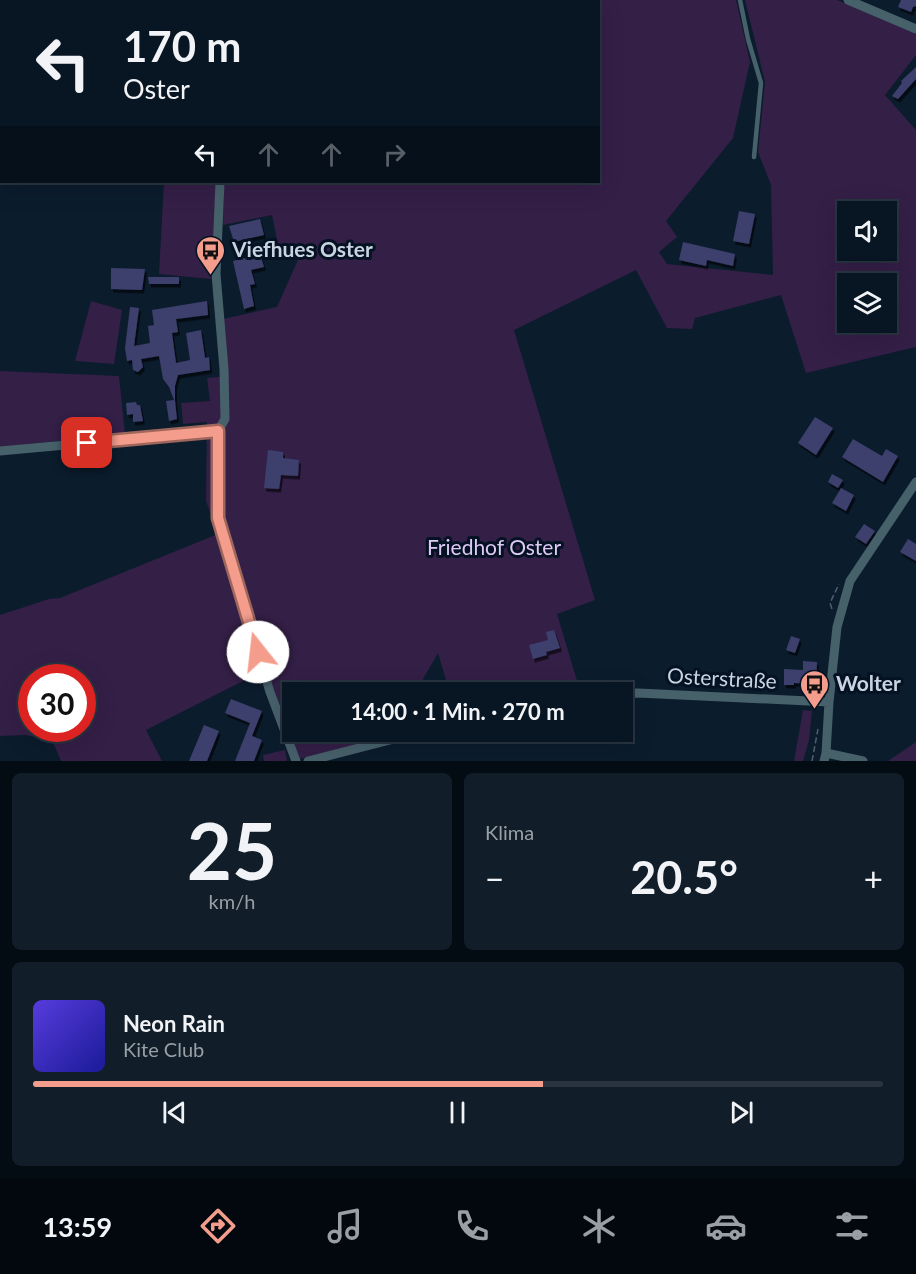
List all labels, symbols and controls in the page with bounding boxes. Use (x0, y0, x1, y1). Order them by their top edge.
text: 170 m (123, 21, 241, 71)
icon: left (24, 24, 102, 102)
text: Oster (123, 72, 190, 105)
icon: left (189, 138, 222, 171)
icon: ahead (252, 138, 285, 171)
icon: ahead (315, 138, 348, 171)
icon: right (378, 138, 411, 171)
map controls (837, 201, 897, 333)
button: sound (837, 201, 897, 261)
bus stop icon: Viefhues Oster (195, 234, 227, 276)
place label: Viefhues Oster (231, 236, 373, 261)
button: layers (837, 273, 897, 333)
pin (61, 417, 112, 468)
icon: arrive (70, 426, 103, 459)
park label: Friedhof Oster (427, 534, 561, 559)
position arrow (226, 620, 290, 684)
street label: Osterstraße (667, 662, 778, 693)
speed limit sign: 30 (18, 664, 96, 742)
bus stop icon: Wolter (799, 668, 831, 710)
place label: Wolter (836, 670, 901, 695)
text: 14:00 · 1 Min. · 270 m (350, 698, 565, 725)
text: 25 (187, 803, 277, 897)
text: Klima (485, 820, 534, 844)
text: 20.5° (630, 850, 738, 904)
text: − (485, 858, 504, 898)
text: + (864, 858, 883, 898)
text: km/h (209, 889, 255, 913)
text: Neon Rain (123, 1010, 225, 1037)
text: Kite Club (123, 1037, 204, 1061)
icon: previous (158, 1096, 191, 1129)
icon: pause (441, 1096, 474, 1129)
icon: next (725, 1096, 758, 1129)
icon: directions (197, 1205, 239, 1247)
icon: music (324, 1205, 366, 1247)
icon: phone (451, 1205, 493, 1247)
icon: climate (578, 1205, 620, 1247)
icon: car (705, 1205, 747, 1247)
icon: filters (831, 1205, 873, 1247)
text: 13:59 (42, 1210, 112, 1243)

